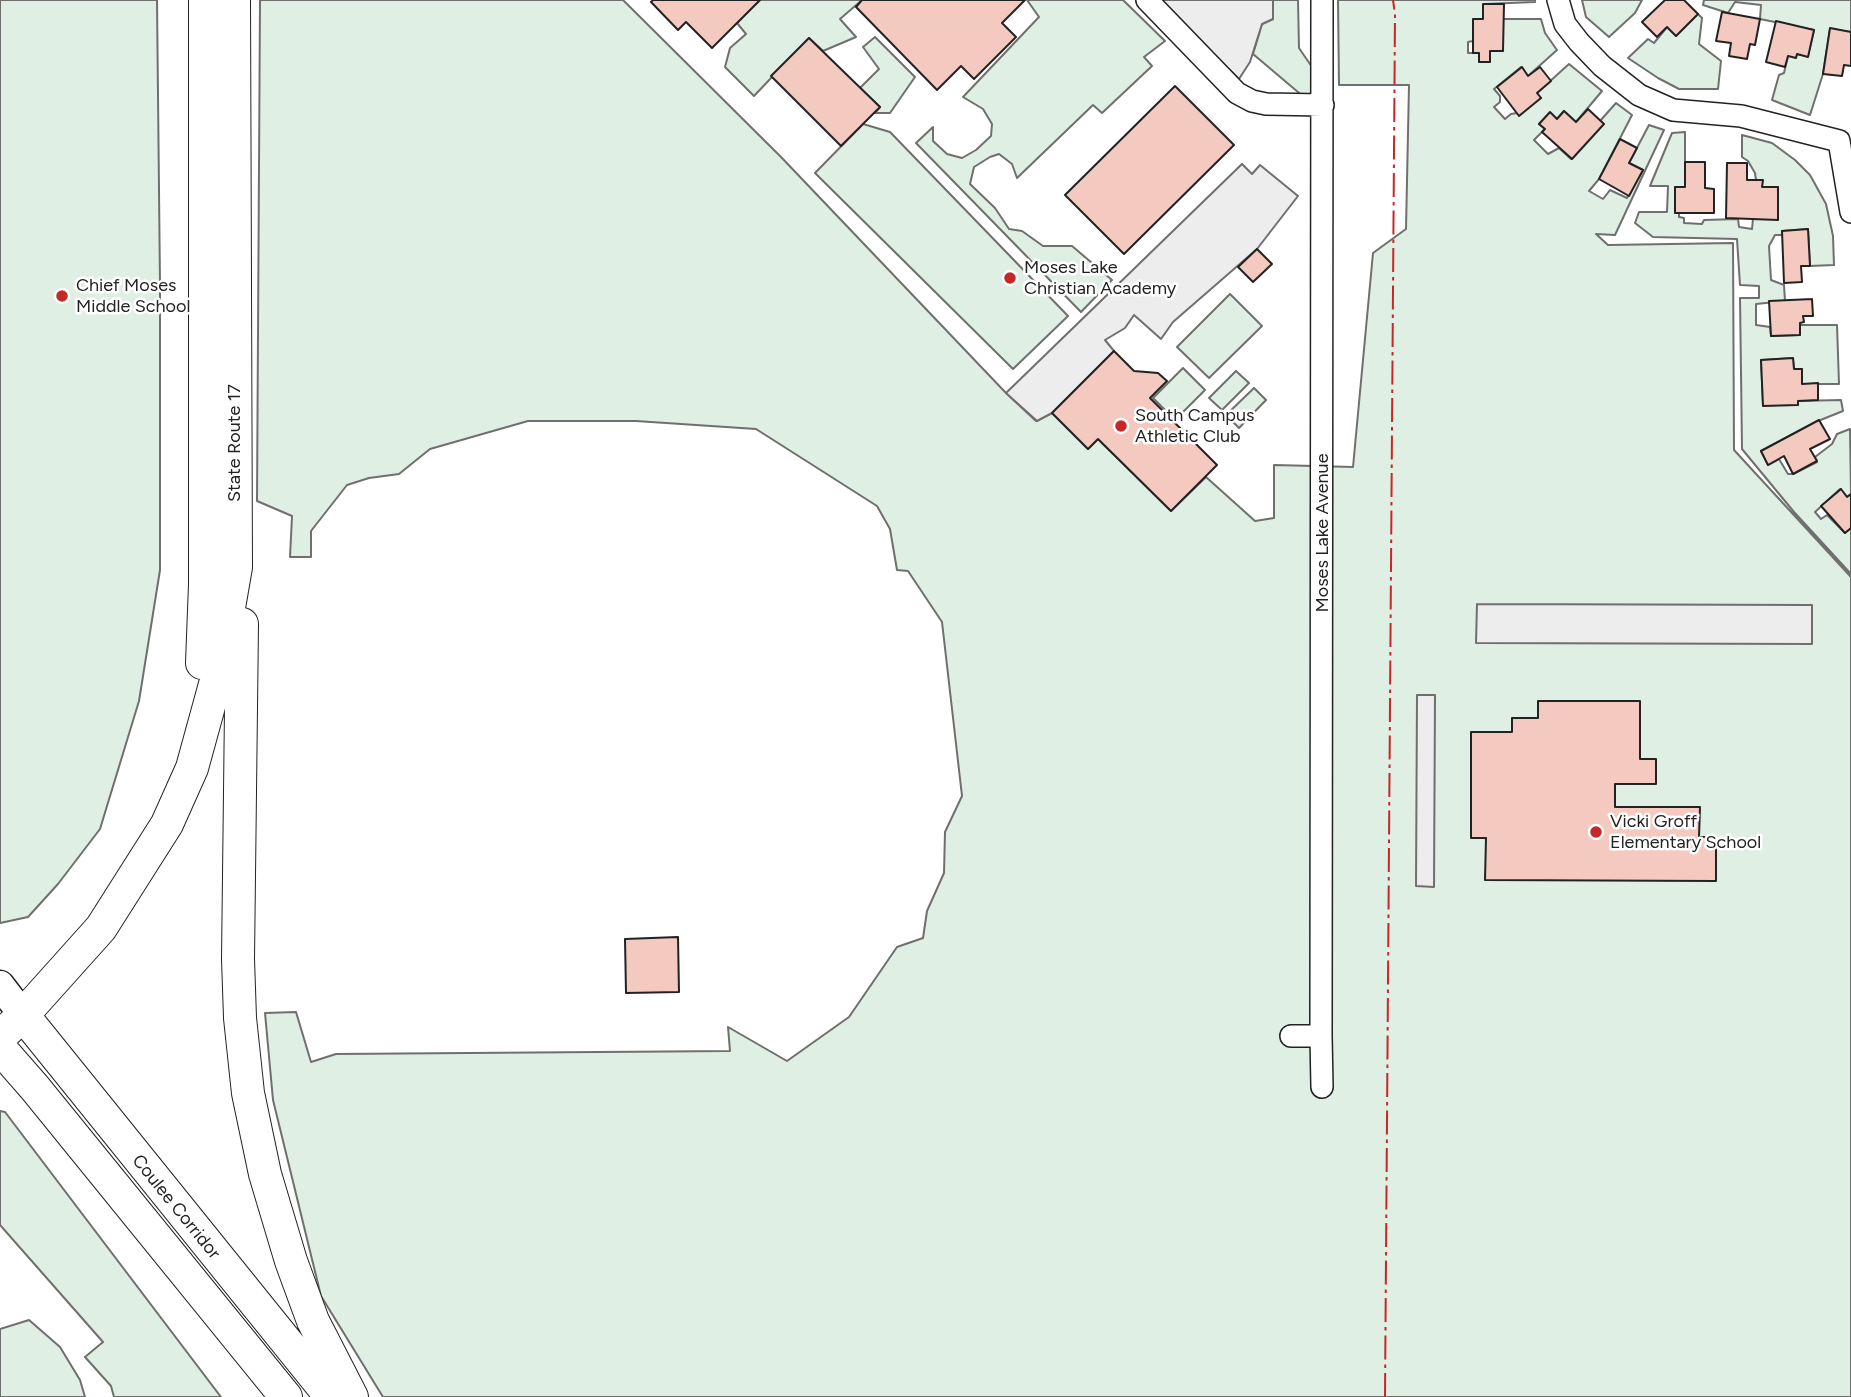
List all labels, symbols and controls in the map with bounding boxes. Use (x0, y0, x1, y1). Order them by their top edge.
place label: Moses Lake Christian Academy (1024, 257, 1176, 300)
marker: Moses Lake Christian Academy (1002, 270, 1018, 286)
place label: Chief Moses Middle School (76, 275, 190, 318)
marker: Chief Moses Middle School (54, 288, 70, 304)
street label: State Route 17 (224, 384, 246, 502)
place label: South Campus Athletic Club (1135, 405, 1254, 448)
marker: South Campus Athletic Club (1113, 418, 1129, 434)
street label: Moses Lake Avenue (1312, 454, 1334, 612)
place label: Vicki Groff Elementary School (1610, 811, 1761, 854)
marker: Vicki Groff Elementary School (1588, 824, 1604, 840)
street label: Coulee Corridor (127, 1150, 225, 1264)

